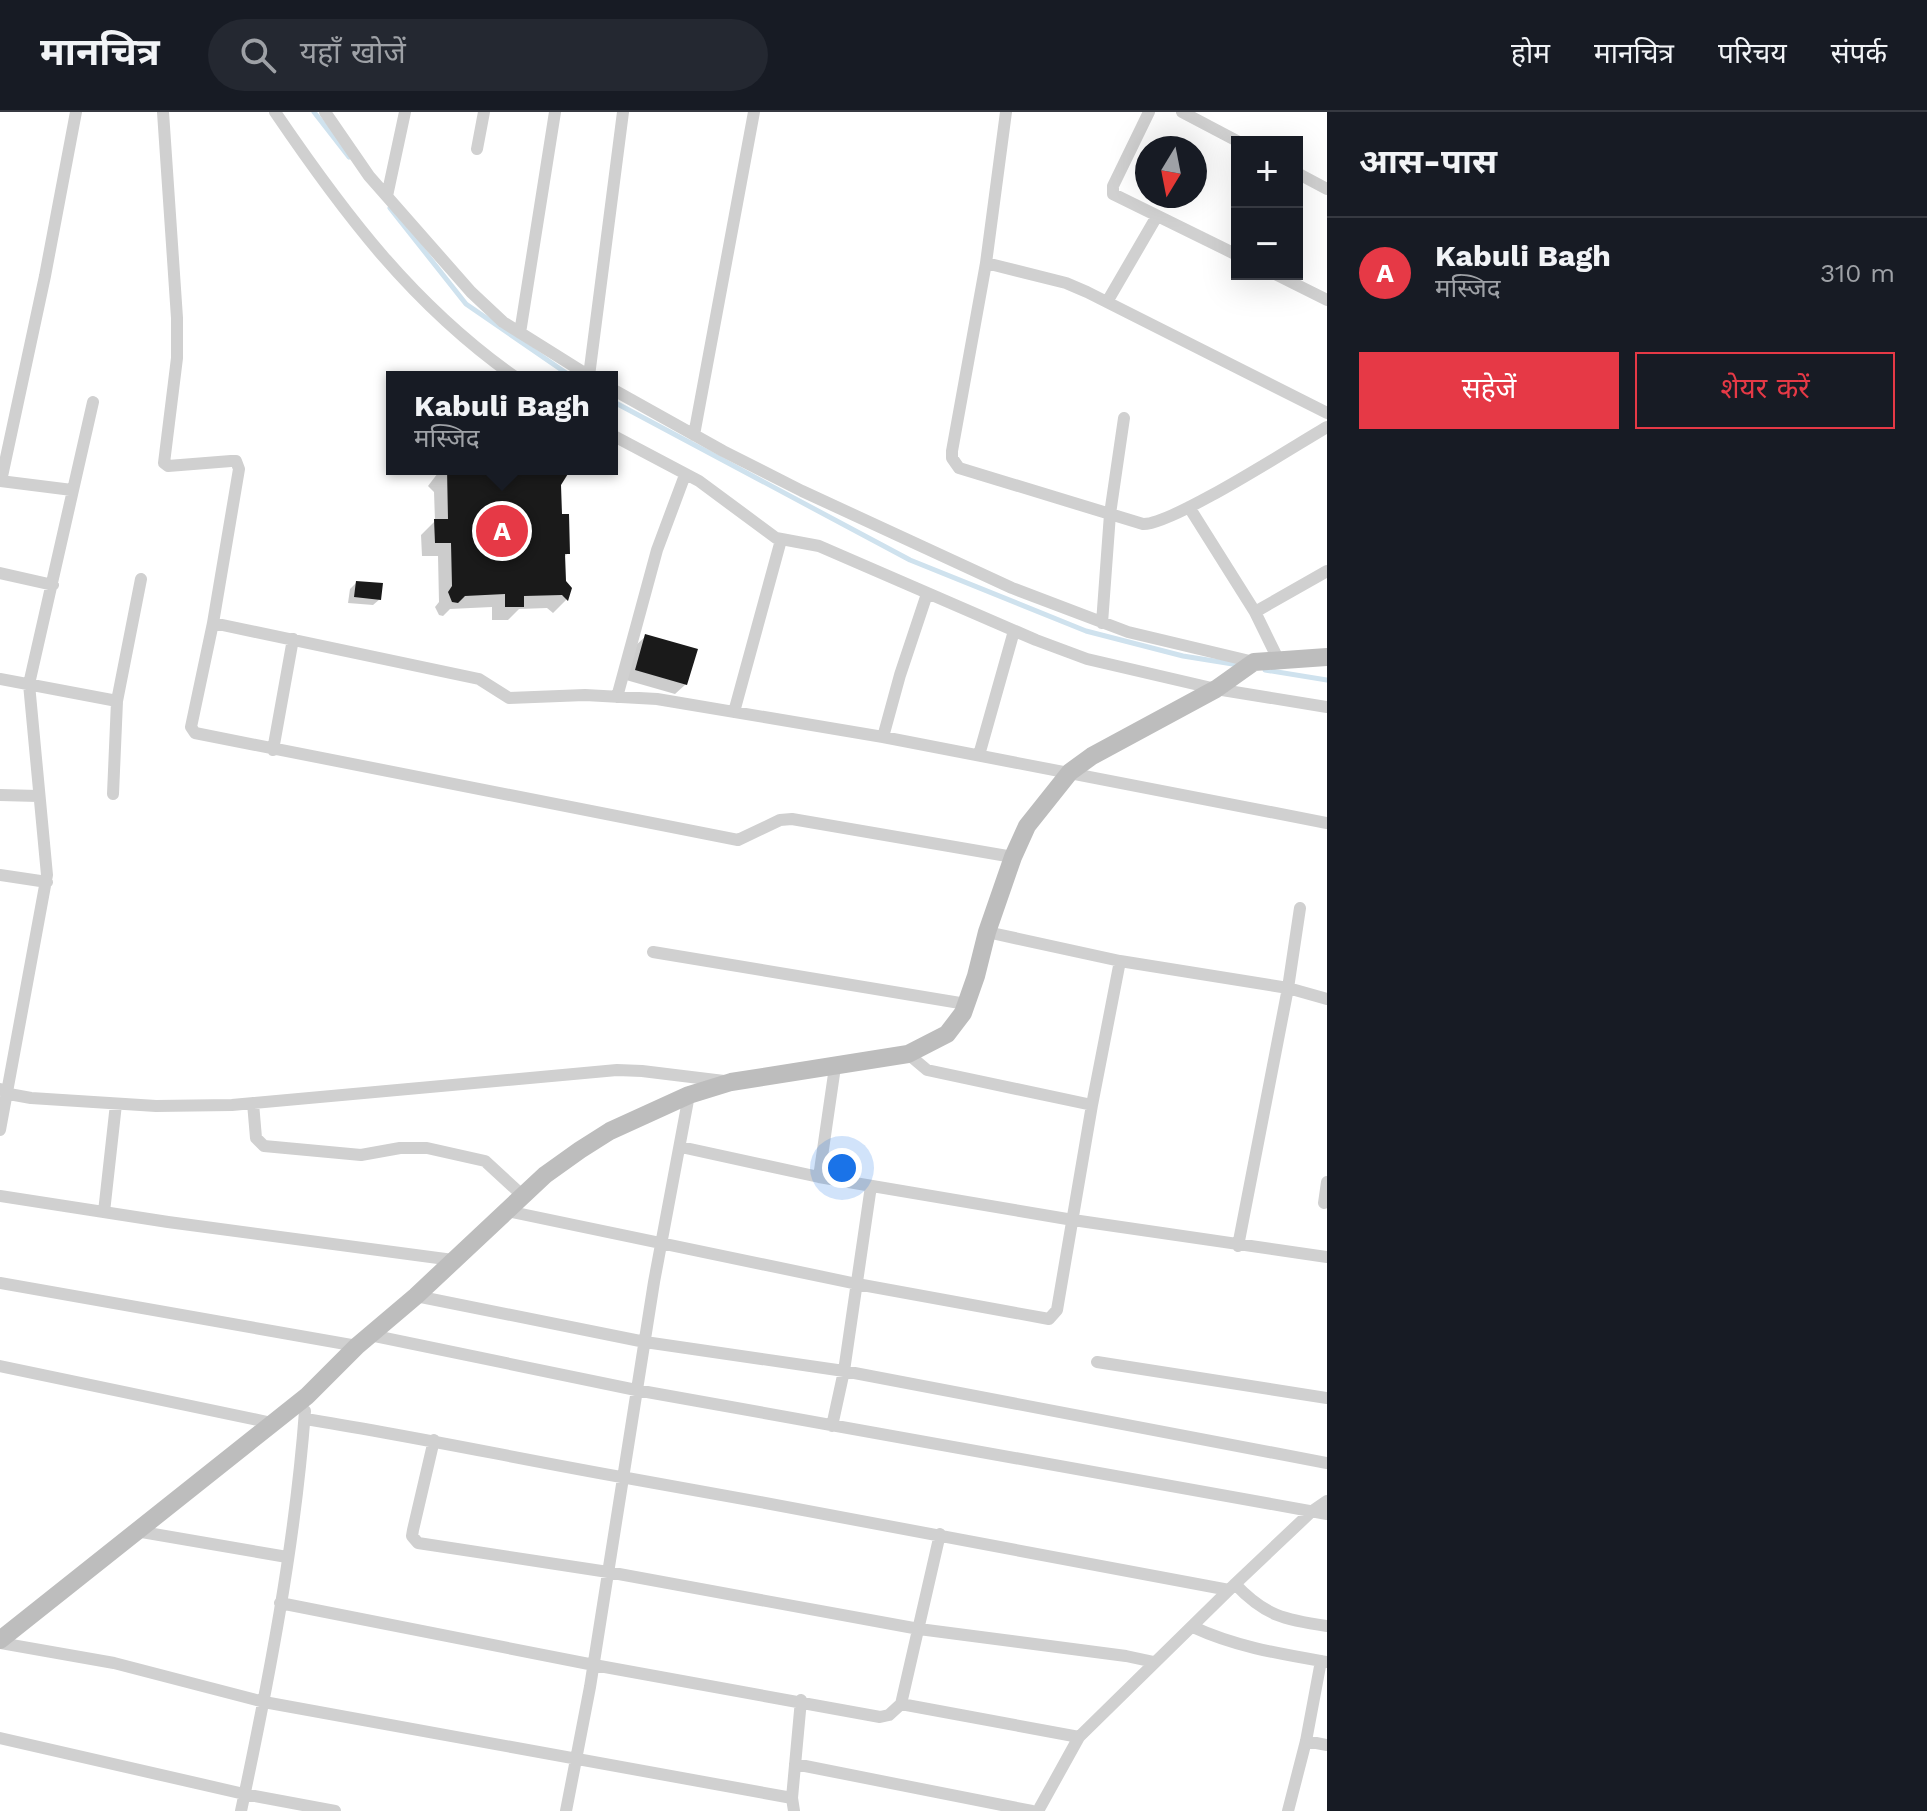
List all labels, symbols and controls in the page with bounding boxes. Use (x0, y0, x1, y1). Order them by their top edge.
search box (208, 19, 768, 91)
text: मानचित्र (40, 30, 160, 74)
icon: search (236, 33, 280, 77)
text: यहाँ खोजें (300, 35, 406, 70)
text: होम (1511, 37, 1550, 70)
text: मानचित्र (1594, 37, 1674, 70)
text: परिचय (1718, 37, 1787, 70)
text: संपर्क (1831, 37, 1887, 70)
north arrow (1135, 136, 1207, 208)
map controls (1231, 136, 1303, 280)
button: + (1231, 136, 1303, 208)
text: आस-पास (1359, 141, 1497, 181)
button: − (1231, 208, 1303, 280)
text: Kabuli Bagh (1435, 238, 1611, 273)
text: A (1376, 258, 1394, 288)
text: 310 m (1820, 258, 1895, 288)
text: मस्जिद (1435, 273, 1501, 303)
button: सहेजें (1359, 352, 1619, 429)
button: शेयर करें (1635, 352, 1895, 429)
popup (386, 371, 618, 475)
text: Kabuli Bagh (414, 388, 590, 423)
text: मस्जिद (414, 423, 480, 453)
pin: A (476, 501, 528, 561)
your location (822, 1148, 862, 1188)

